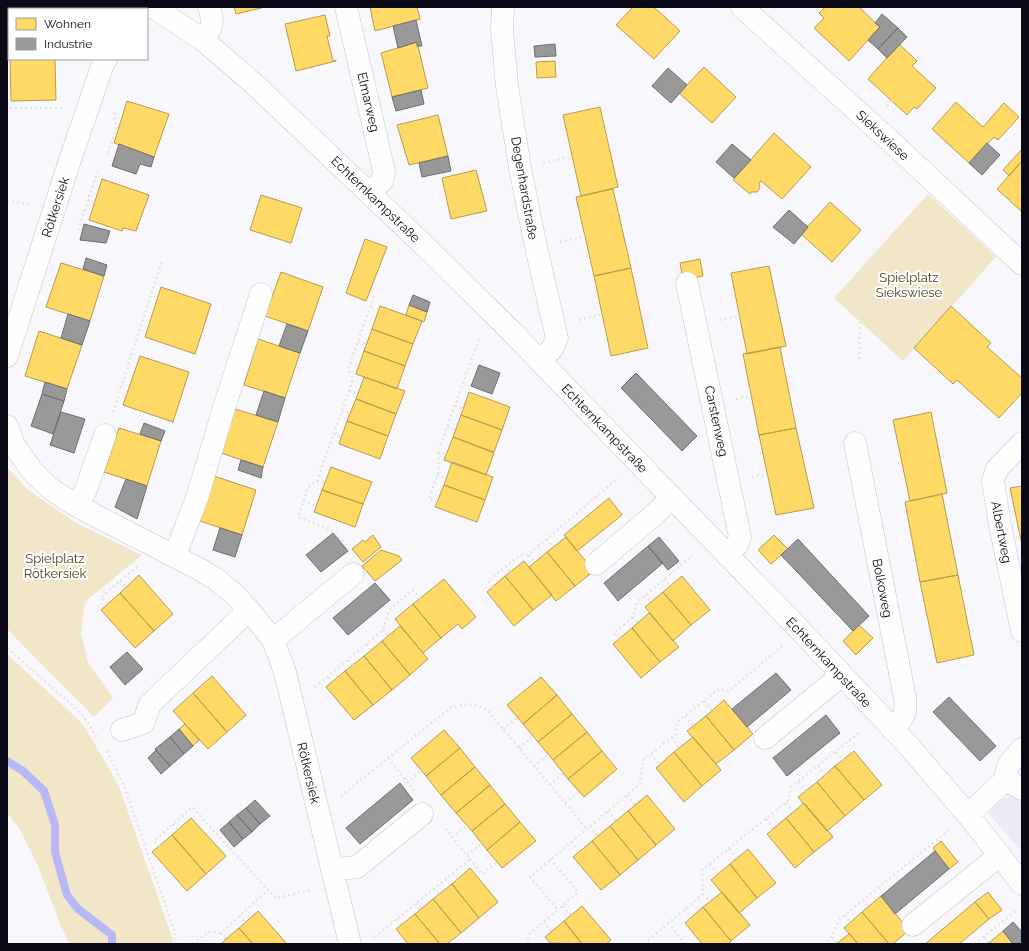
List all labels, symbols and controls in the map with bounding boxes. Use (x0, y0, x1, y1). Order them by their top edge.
legend (8, 8, 148, 60)
text: Wohnen (44, 17, 91, 31)
text: Industrie (44, 37, 92, 51)
street label: Elmarweg (354, 71, 383, 134)
street label: Siekswiese (853, 107, 912, 164)
street label: Degenhardstraße (508, 135, 541, 241)
street label: Echternkampstraße (328, 153, 423, 246)
street label: Rötkersiek (39, 175, 72, 239)
park label: Spielplatz Siekswiese (876, 270, 943, 300)
street label: Echternkampstraße (558, 381, 651, 476)
street label: Carstenweg (702, 384, 731, 458)
street label: Albertweg (988, 500, 1015, 564)
park label: Spielplatz Rötkersiek (24, 551, 86, 581)
street label: Bolkoweg (869, 557, 896, 619)
street label: Echternkampstraße (783, 614, 874, 711)
street label: Rötkersiek (294, 741, 323, 805)

